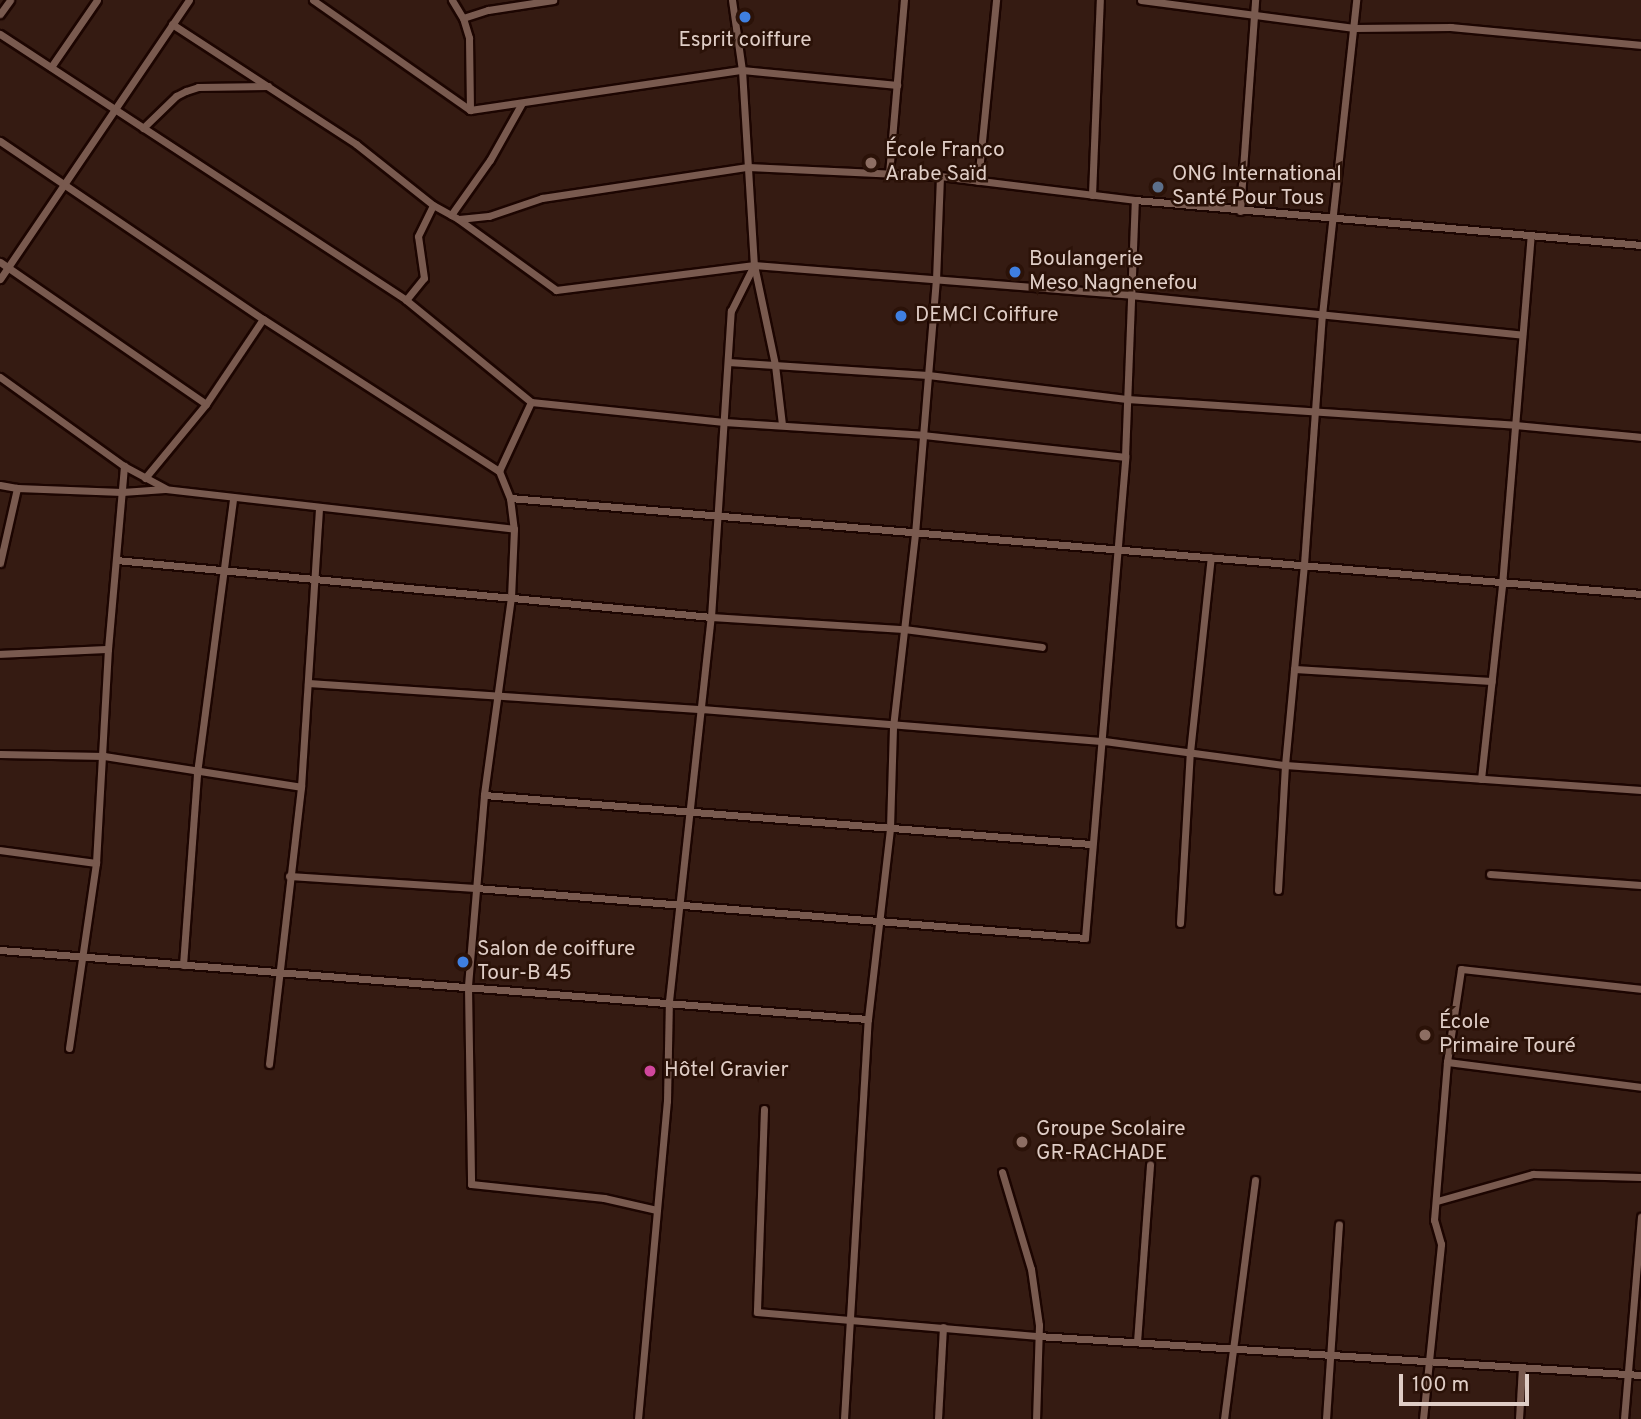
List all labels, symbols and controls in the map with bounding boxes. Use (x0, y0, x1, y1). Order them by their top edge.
marker: Esprit coiffure (737, 9, 753, 25)
place label: Esprit coiffure (679, 28, 811, 54)
place label: École Franco Arabe Saïd (885, 138, 1005, 188)
marker: École Franco Arabe Saïd (863, 155, 879, 171)
place label: ONG International Santé Pour Tous (1172, 162, 1342, 212)
marker: ONG International Santé Pour Tous (1150, 179, 1166, 195)
place label: Boulangerie Meso Nagnenefou (1029, 247, 1198, 297)
marker: Boulangerie Meso Nagnenefou (1007, 264, 1023, 280)
place label: DEMCI Coiffure (915, 303, 1059, 329)
marker: DEMCI Coiffure (893, 308, 909, 324)
place label: Salon de coiffure Tour-B 45 (477, 937, 635, 987)
marker: Salon de coiffure Tour-B 45 (455, 954, 471, 970)
place label: École Primaire Touré (1439, 1010, 1577, 1060)
marker: École Primaire Touré (1417, 1027, 1433, 1043)
place label: Hôtel Gravier (664, 1058, 789, 1084)
marker: Hôtel Gravier (642, 1063, 658, 1079)
place label: Groupe Scolaire GR-RACHADE (1036, 1117, 1186, 1167)
marker: Groupe Scolaire GR-RACHADE (1014, 1134, 1030, 1150)
scale bar (1403, 1360, 1532, 1404)
text: 100 m (1412, 1372, 1469, 1399)

